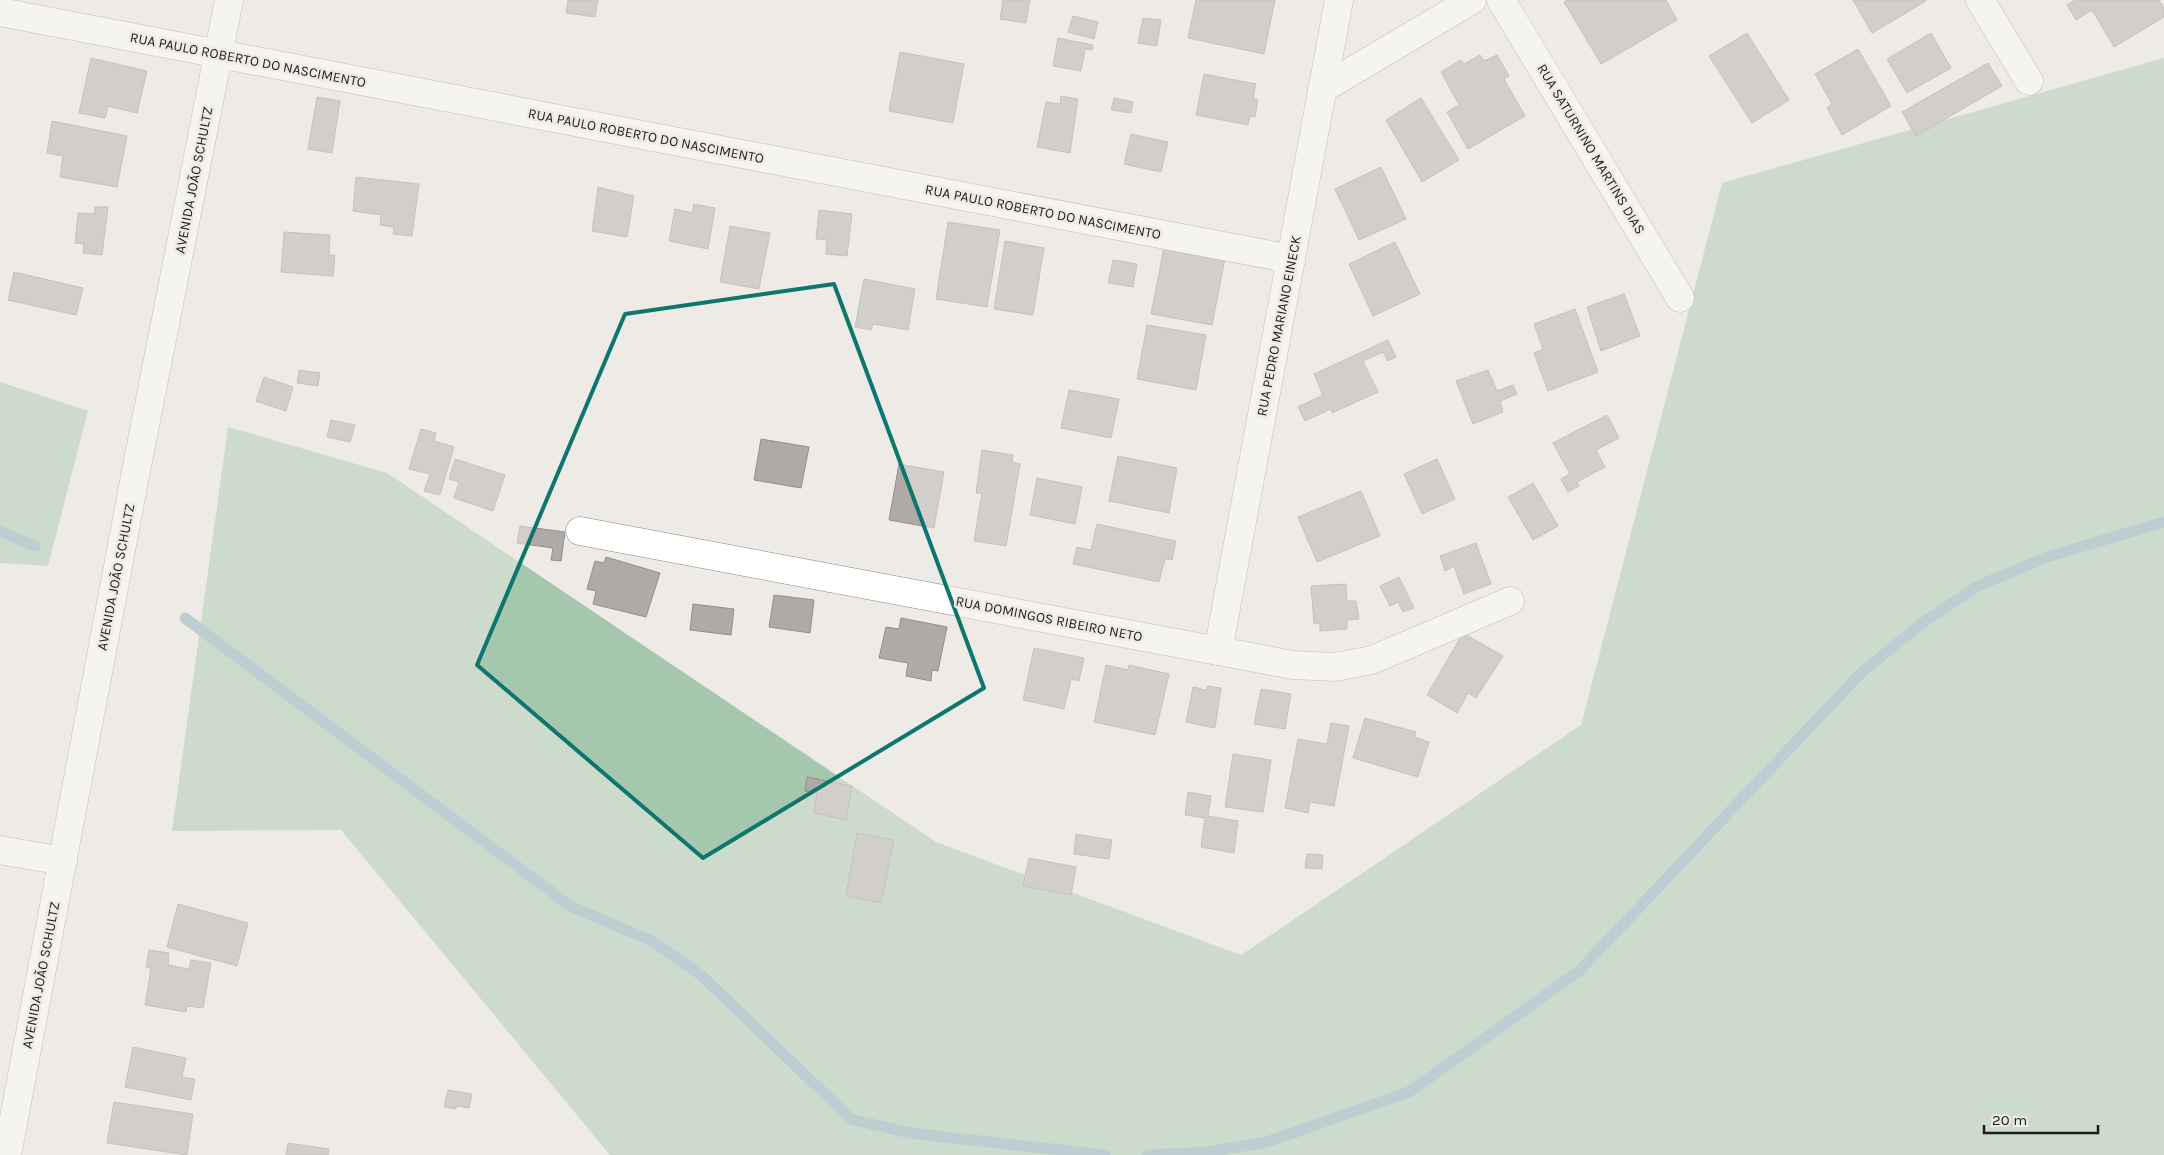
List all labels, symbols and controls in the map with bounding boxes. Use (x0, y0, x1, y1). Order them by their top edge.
street label: RUA PAULO ROBERTO DO NASCIMENTO (129, 29, 367, 91)
street label: RUA SATURNINO MARTINS DIAS (1533, 61, 1649, 237)
street label: AVENIDA JOÃO SCHULTZ (171, 105, 217, 255)
street label: RUA PAULO ROBERTO DO NASCIMENTO (527, 105, 765, 167)
street label: RUA PAULO ROBERTO DO NASCIMENTO (924, 181, 1162, 243)
street label: RUA PEDRO MARIANO EINECK (1253, 234, 1305, 418)
street label: AVENIDA JOÃO SCHULTZ (93, 502, 139, 652)
street label: RUA DOMINGOS RIBEIRO NETO (954, 593, 1144, 645)
street label: AVENIDA JOÃO SCHULTZ (18, 900, 64, 1050)
scale bar (1984, 1102, 2098, 1134)
text: 20 m (1992, 1111, 2027, 1129)

